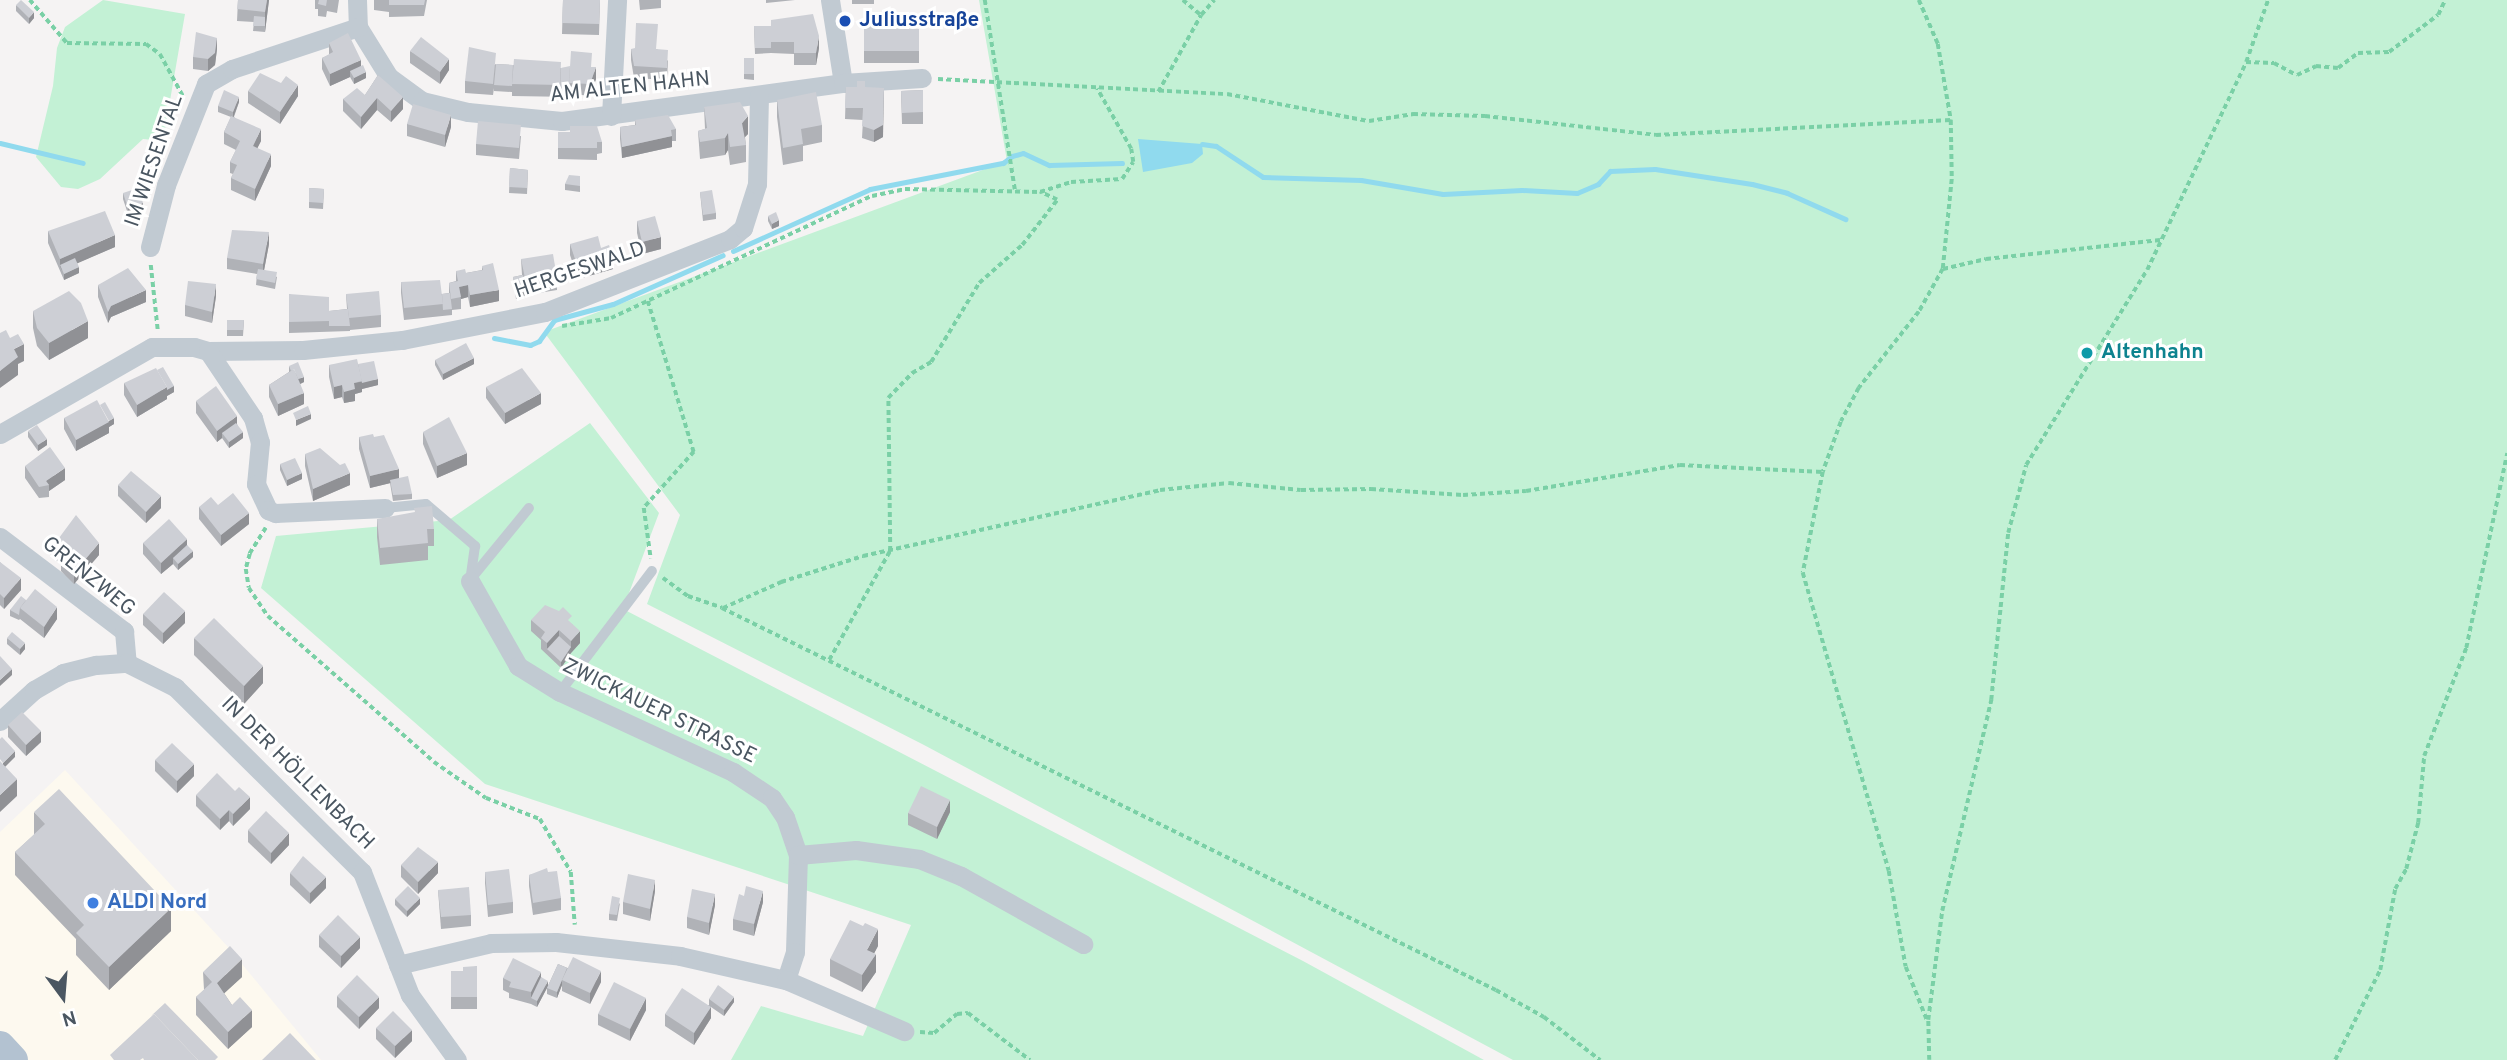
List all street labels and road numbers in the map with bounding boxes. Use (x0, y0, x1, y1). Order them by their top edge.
street label: AM ALTEN HAHN (548, 67, 712, 109)
street label: IM WIESENTAL (121, 91, 189, 231)
street label: HERGESWALD (511, 237, 649, 305)
street label: GRENZWEG (36, 532, 140, 622)
street label: ZWICKAUER STRASSE (558, 654, 760, 770)
street label: IN DER HÖLLENBACH (215, 692, 379, 856)

